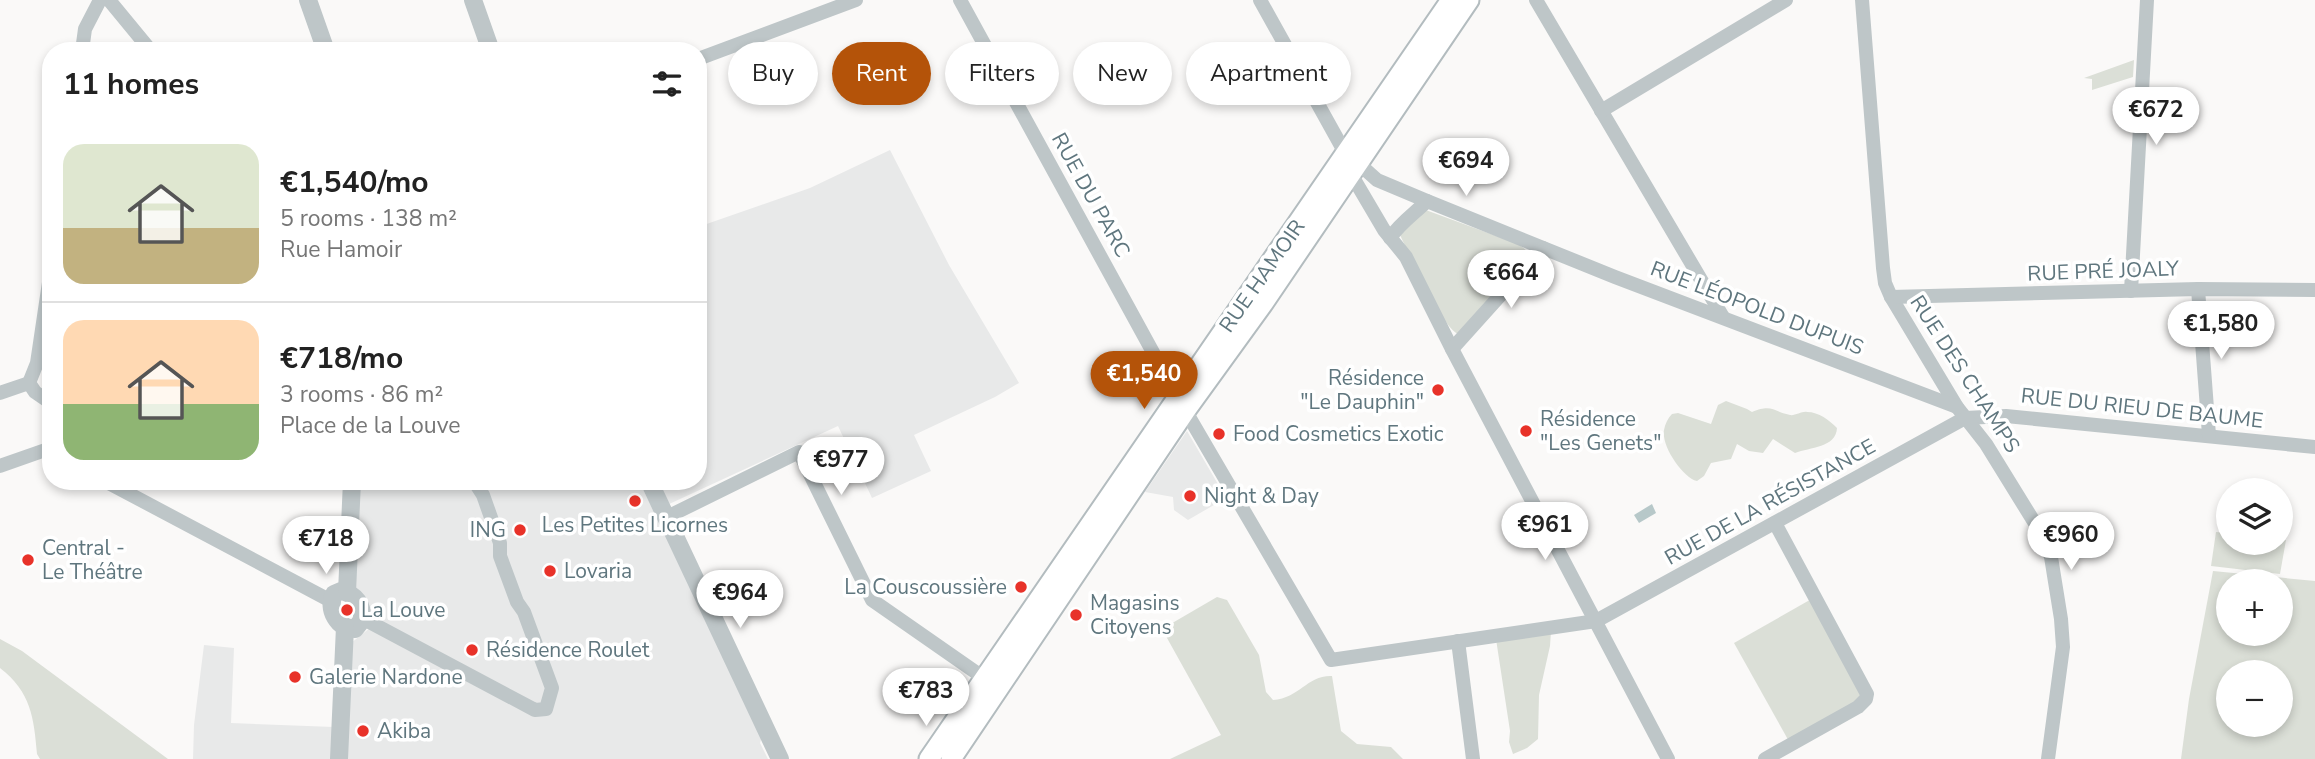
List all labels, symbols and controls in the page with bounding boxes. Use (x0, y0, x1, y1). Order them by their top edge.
chip: Buy (728, 42, 818, 105)
chip: Rent (832, 42, 931, 105)
chip: Filters (945, 42, 1059, 105)
chip: New (1073, 42, 1172, 105)
chip: Apartment (1186, 42, 1351, 105)
text: 11 homes (63, 64, 199, 105)
icon: filters (648, 65, 686, 103)
pin: €672 (2115, 88, 2197, 147)
text: €672 (2128, 94, 2184, 125)
street label: RUE DU PARC (1045, 128, 1137, 262)
pin: €694 (1425, 138, 1507, 198)
text: €694 (1438, 145, 1494, 176)
text: €1,540/mo (280, 162, 429, 203)
icon: home (119, 172, 203, 256)
text: 5 rooms · 138 m² (280, 203, 457, 234)
street label: RUE HAMOIR (1213, 214, 1311, 338)
text: Rue Hamoir (280, 234, 402, 265)
pin: €664 (1470, 250, 1552, 310)
street label: RUE LÉOPOLD DUPUIS (1646, 254, 1868, 362)
street label: RUE PRÉ JOALY (2027, 254, 2180, 288)
text: €664 (1483, 257, 1539, 288)
street label: RUE DES CHAMPS (1904, 290, 2026, 458)
pin: €1,580 (2164, 302, 2278, 361)
text: €1,580 (2184, 308, 2258, 339)
text: €718/mo (280, 338, 403, 379)
icon: home (119, 348, 203, 432)
pin: €1,540 (1087, 352, 1201, 411)
text: €1,540 (1107, 358, 1181, 389)
place label: Résidence "Le Dauphin" (1300, 364, 1424, 416)
text: 3 rooms · 86 m² (280, 379, 443, 410)
street label: RUE DU RIEU DE BAUME (2019, 381, 2265, 435)
marker: Résidence "Le Dauphin" (1430, 382, 1446, 398)
place label: Résidence "Les Genets" (1540, 405, 1661, 457)
text: Place de la Louve (280, 410, 461, 441)
place label: Food Cosmetics Exotic (1233, 420, 1444, 448)
marker: Résidence "Les Genets" (1518, 423, 1534, 439)
marker: Food Cosmetics Exotic (1211, 426, 1227, 442)
street label: RUE DE LA RÉSISTANCE (1660, 432, 1880, 572)
pin: €977 (800, 438, 882, 497)
text: €977 (813, 444, 869, 475)
map controls (2216, 478, 2293, 737)
button: layers (2216, 478, 2293, 555)
place label: Night & Day (1204, 482, 1319, 510)
marker: Night & Day (1182, 488, 1198, 504)
marker: Les Petites Licornes (627, 493, 643, 509)
pin: €961 (1504, 503, 1586, 562)
text: €961 (1517, 509, 1573, 540)
place label: Les Petites Licornes (542, 511, 728, 539)
pin: €960 (2030, 512, 2112, 572)
pin: €718 (285, 516, 367, 576)
place label: ING (470, 516, 506, 544)
text: €960 (2043, 519, 2099, 550)
marker: ING (512, 522, 528, 538)
text: €718 (298, 523, 354, 554)
place label: Central - Le Théâtre (42, 534, 143, 586)
marker: Central - Le Théâtre (20, 552, 36, 568)
place label: Lovaria (564, 557, 632, 585)
marker: Lovaria (542, 563, 558, 579)
button: + (2216, 569, 2293, 646)
pin: €964 (699, 570, 781, 630)
place label: La Couscoussière (844, 573, 1007, 601)
text: €964 (712, 577, 768, 608)
marker: La Couscoussière (1013, 579, 1029, 595)
place label: Magasins Citoyens (1090, 589, 1180, 641)
place label: La Louve (361, 596, 446, 624)
marker: La Louve (339, 602, 355, 618)
marker: Magasins Citoyens (1068, 607, 1084, 623)
place label: Résidence Roulet (486, 636, 650, 664)
marker: Résidence Roulet (464, 642, 480, 658)
button: − (2216, 660, 2293, 737)
place label: Galerie Nardone (309, 663, 463, 691)
pin: €783 (885, 668, 967, 728)
marker: Galerie Nardone (287, 669, 303, 685)
text: €783 (898, 675, 954, 706)
place label: Akiba (377, 717, 431, 745)
marker: Akiba (355, 723, 371, 739)

